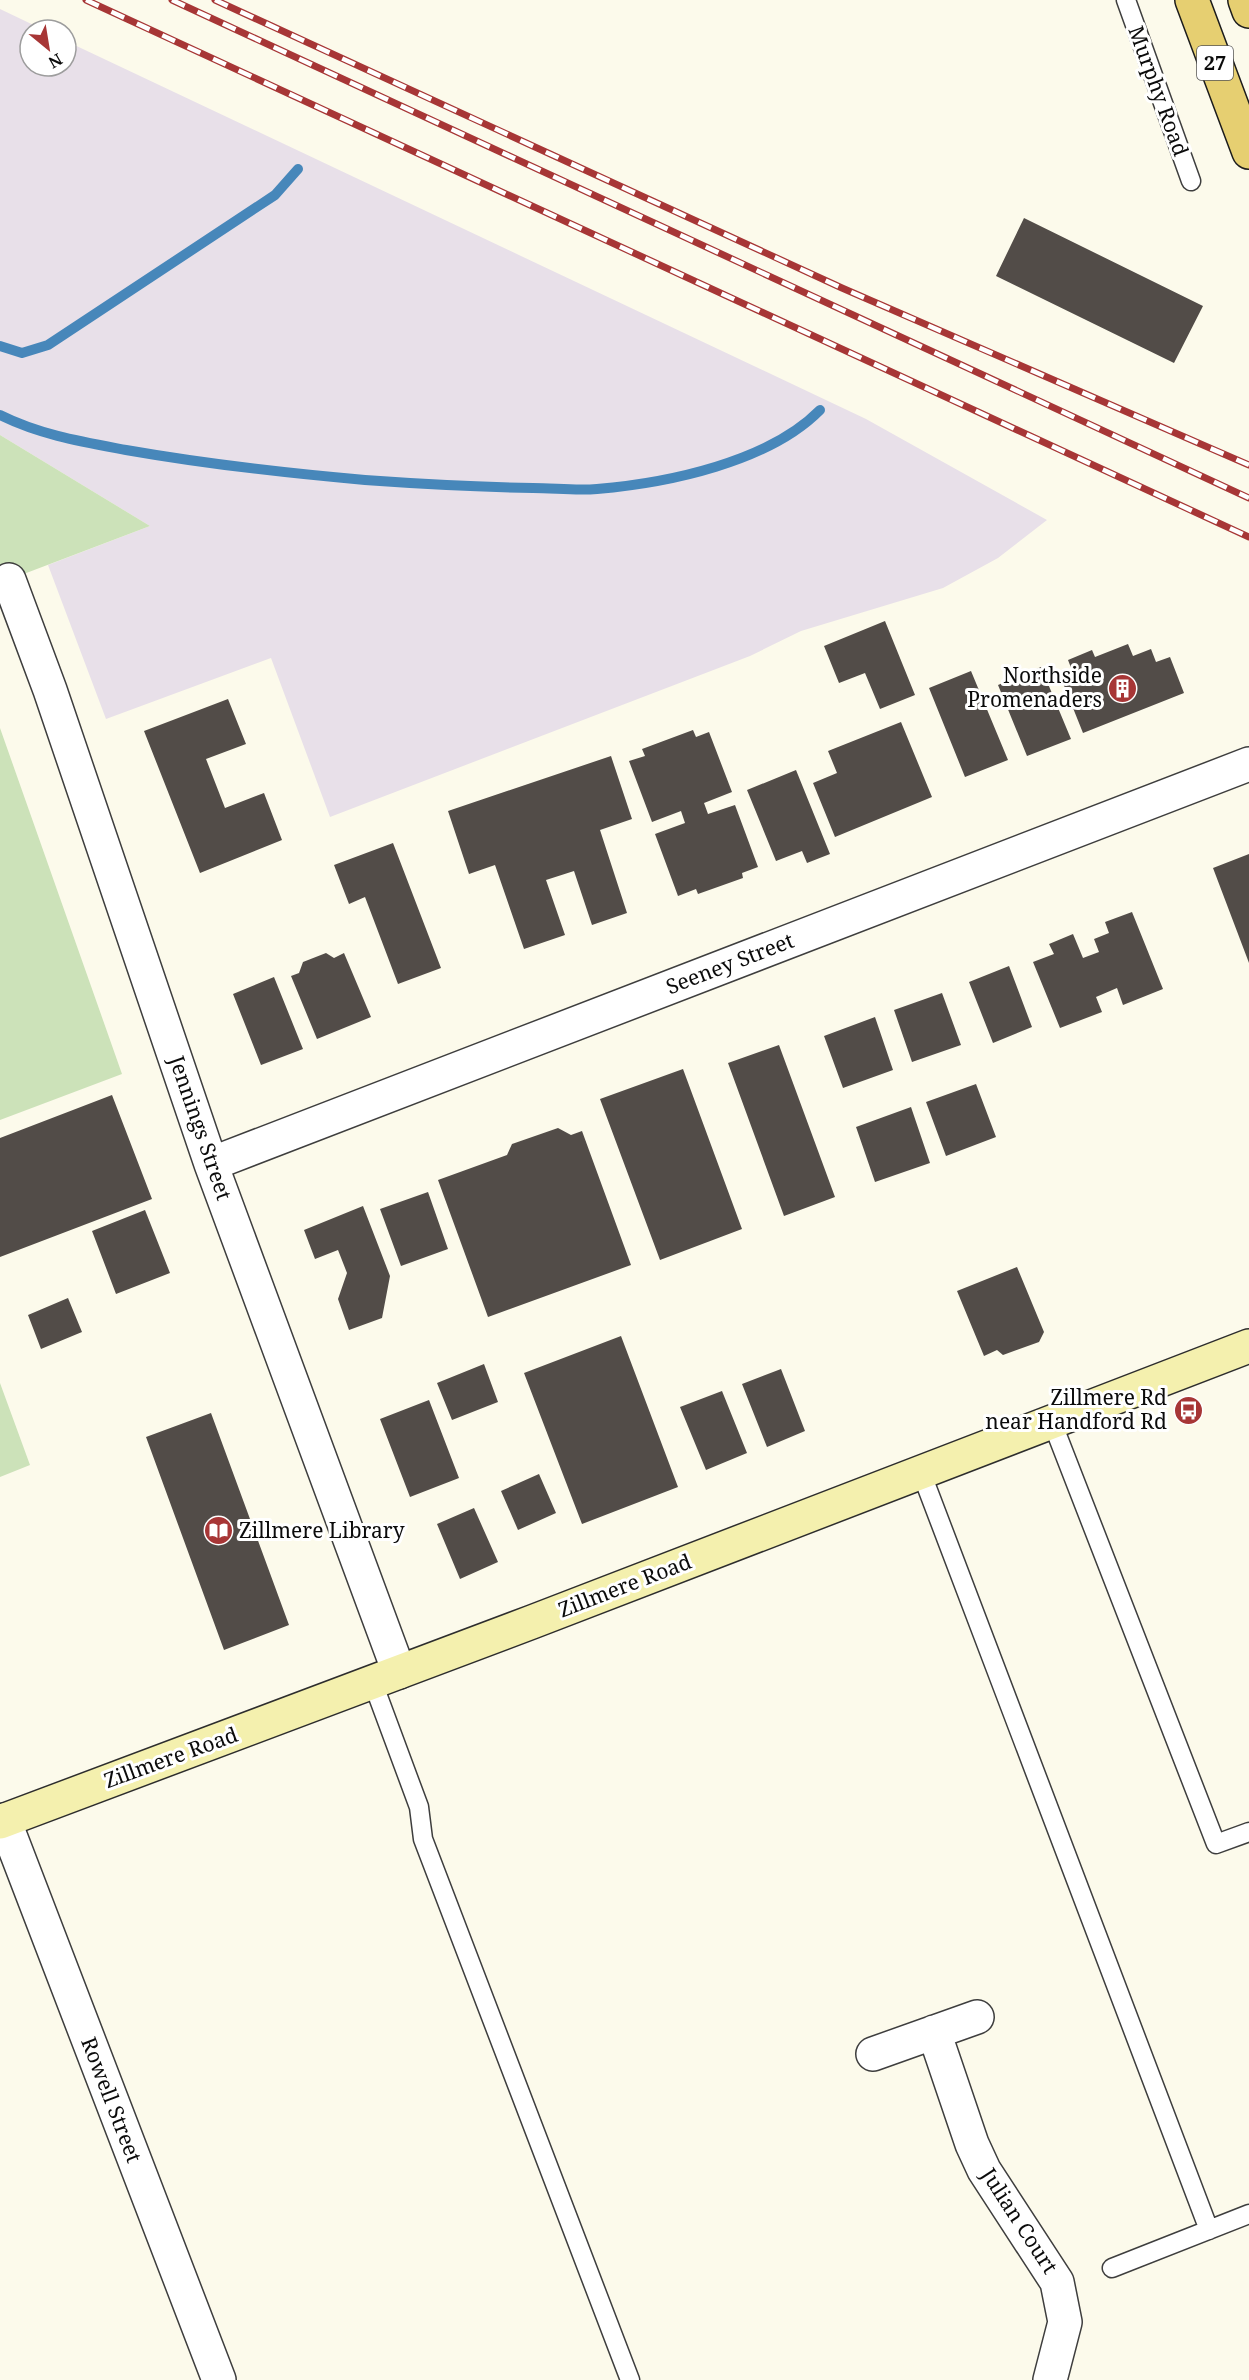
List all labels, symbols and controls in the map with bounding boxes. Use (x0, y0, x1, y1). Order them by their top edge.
north arrow (18, 18, 78, 78)
street label: Murphy Road (1122, 22, 1196, 160)
road number: 27 (1197, 46, 1233, 80)
text: N (44, 48, 66, 74)
place label: Northside Promenaders (967, 661, 1102, 713)
building icon: Northside Promenaders (1107, 672, 1139, 704)
street label: Seeney Street (662, 926, 797, 1000)
street label: Jennings Street (163, 1051, 239, 1204)
place label: Zillmere Rd near Handford Rd (985, 1383, 1167, 1435)
bus stop icon: Zillmere Rd near Handford Rd (1172, 1394, 1204, 1426)
library icon: Zillmere Library (202, 1515, 234, 1547)
place label: Zillmere Library (239, 1516, 405, 1544)
street label: Zillmere Road (554, 1547, 695, 1623)
street label: Zillmere Road (100, 1720, 242, 1794)
street label: Rowell Street (75, 2033, 149, 2166)
street label: Julian Court (975, 2161, 1064, 2279)

